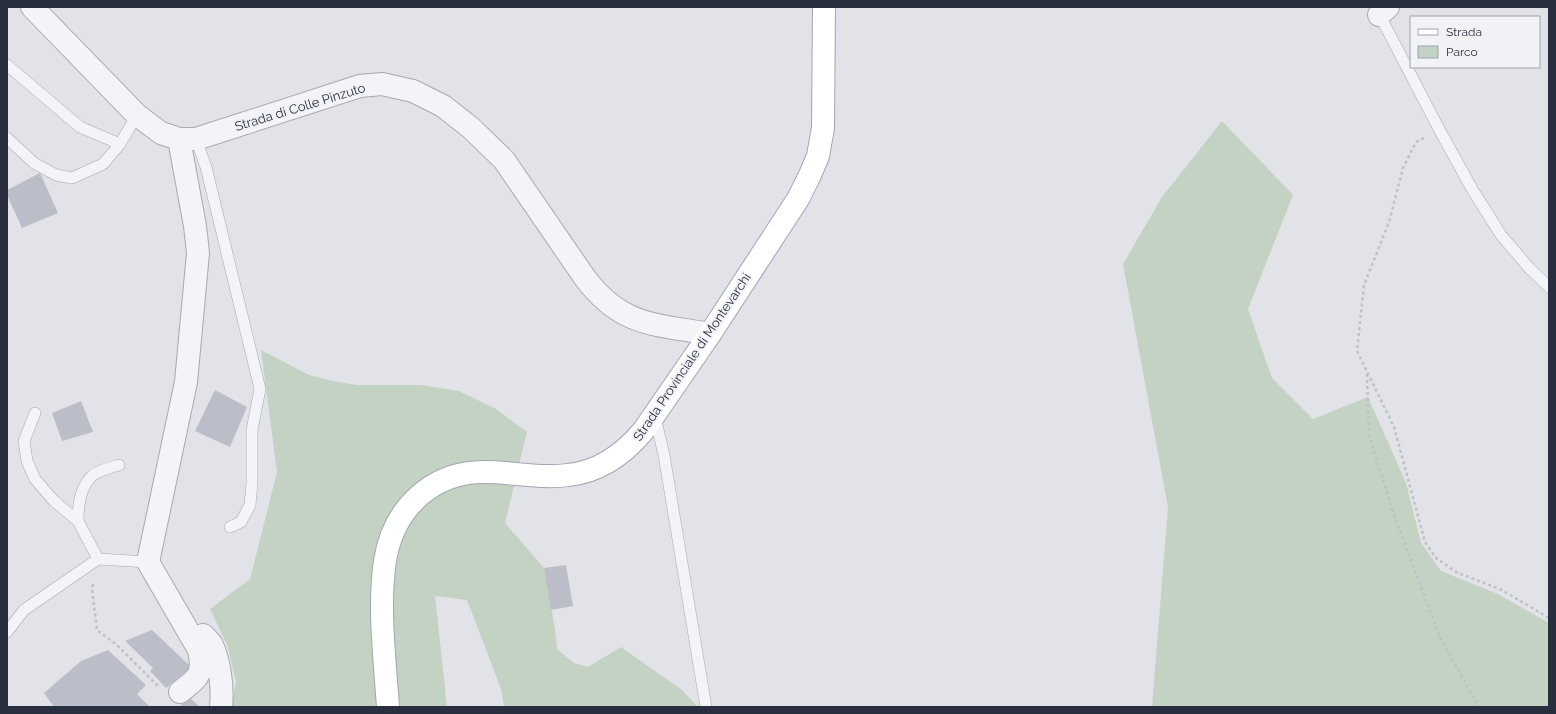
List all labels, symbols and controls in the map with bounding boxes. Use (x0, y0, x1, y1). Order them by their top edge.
legend (1410, 16, 1540, 68)
text: Strada (1446, 25, 1482, 39)
text: Parco (1446, 45, 1478, 59)
street label: Strada di Colle Pinzuto (233, 80, 367, 134)
street label: Strada Provinciale di Montevarchi (630, 270, 754, 444)

